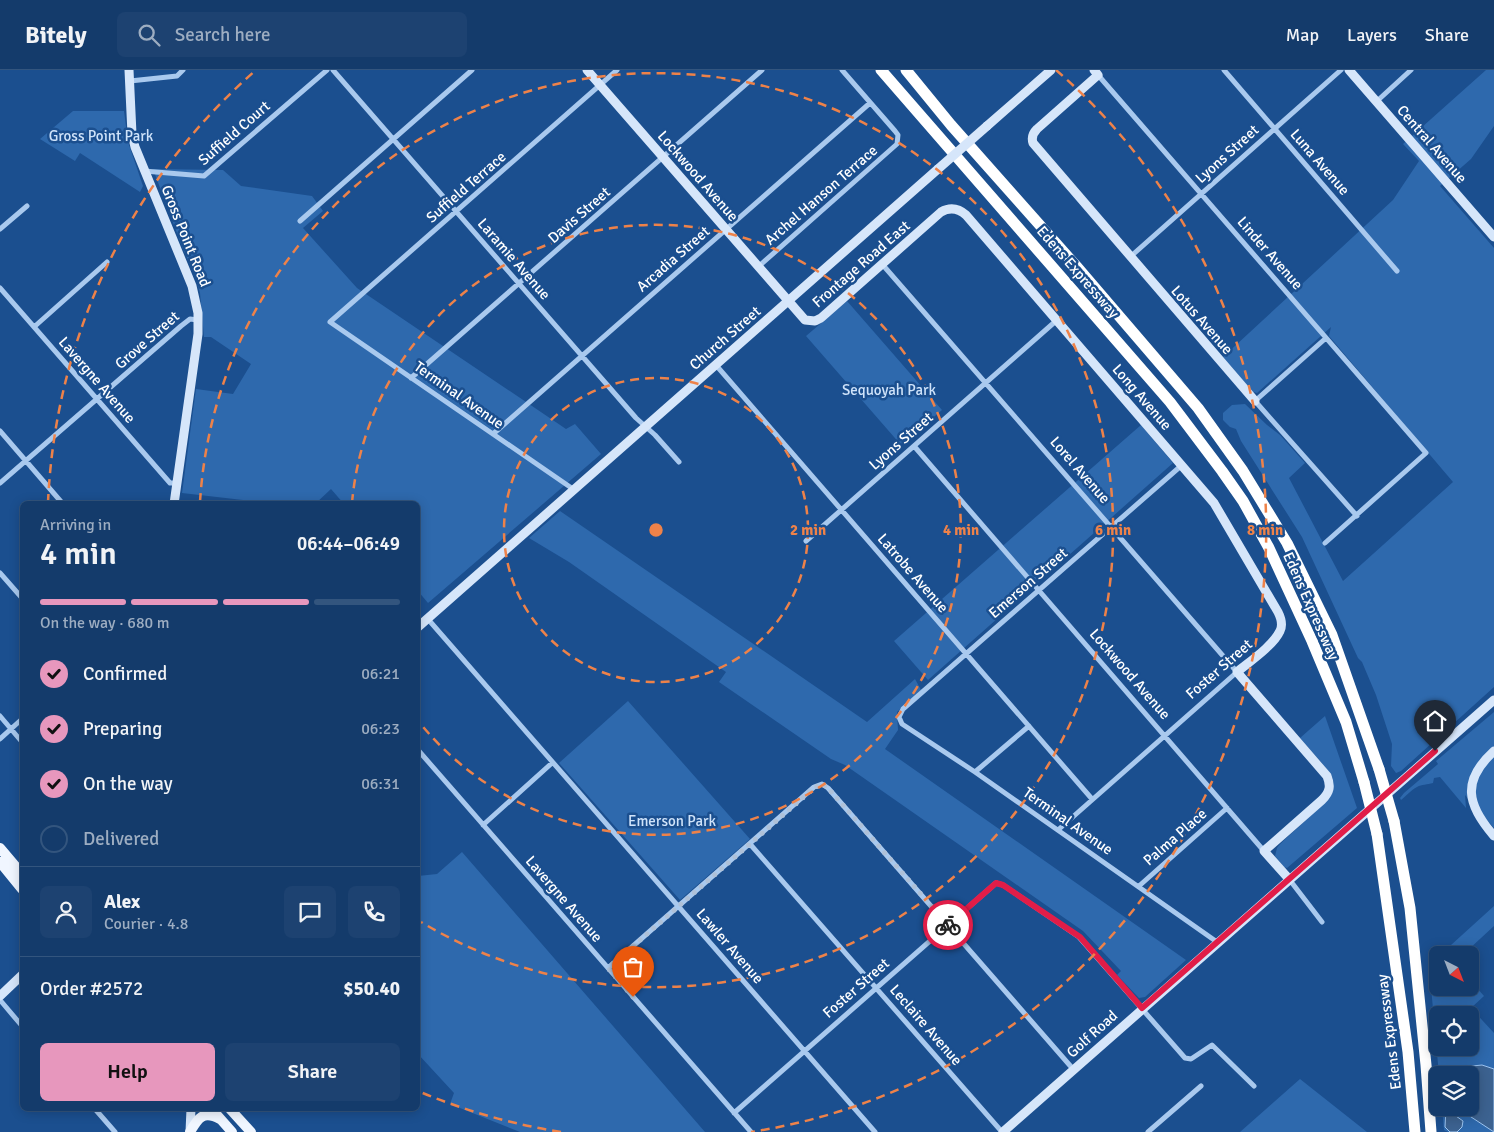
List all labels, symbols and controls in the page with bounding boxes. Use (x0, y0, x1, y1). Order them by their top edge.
search box (117, 12, 467, 57)
text: Bitely (25, 20, 87, 50)
icon: search (135, 21, 163, 49)
text: Search here (175, 23, 270, 47)
text: Map (1286, 24, 1319, 46)
text: Layers (1347, 24, 1397, 46)
text: Share (1425, 24, 1469, 46)
street label: Suffield Court (195, 97, 273, 169)
street label: Central Avenue (1393, 101, 1471, 187)
street label: Lyons Street (1192, 121, 1262, 187)
street label: Luna Avenue (1286, 125, 1354, 199)
park label: Gross Point Park (49, 127, 154, 145)
street label: Lockwood Avenue (654, 127, 742, 225)
street label: Archel Hanson Terrace (761, 141, 881, 249)
street label: Suffield Terrace (423, 148, 509, 226)
street label: Gross Point Road (157, 183, 215, 289)
street label: Davis Street (544, 183, 614, 247)
street label: Linder Avenue (1233, 213, 1307, 293)
street label: Laramie Avenue (474, 215, 554, 303)
street label: Frontage Road East (809, 217, 913, 311)
street label: Arcadia Street (633, 222, 713, 296)
street label: Edens Expressway (1033, 222, 1123, 322)
street label: Lotus Avenue (1167, 282, 1237, 358)
street label: Church Street (686, 302, 764, 374)
street label: Grove Street (111, 307, 183, 373)
street label: Lavergne Avenue (55, 333, 139, 427)
street label: Terminal Avenue (411, 357, 507, 433)
street label: Long Avenue (1108, 360, 1176, 434)
park label: Sequoyah Park (842, 381, 937, 399)
street label: Lyons Street (865, 408, 937, 474)
street label: Lorel Avenue (1046, 433, 1114, 507)
text: Arriving in (40, 515, 111, 535)
centre of rings (647, 521, 665, 539)
text: 2 min (790, 521, 826, 539)
text: 4 min (943, 521, 979, 539)
text: 6 min (1095, 521, 1131, 539)
text: 8 min (1247, 521, 1283, 539)
street label: Latrobe Avenue (874, 530, 952, 616)
text: 06:44–06:49 (297, 532, 400, 556)
text: 4 min (40, 534, 117, 573)
street label: Emerson Street (985, 544, 1071, 622)
street label: Edens Expressway (1279, 549, 1343, 663)
text: On the way · 680 m (40, 613, 170, 633)
street label: Lockwood Avenue (1086, 625, 1174, 723)
street label: Foster Street (1182, 635, 1256, 703)
icon: check (40, 660, 68, 688)
text: Confirmed (83, 662, 167, 686)
text: 06:21 (361, 664, 400, 684)
pin (1414, 700, 1456, 751)
icon: home (1421, 707, 1449, 735)
icon: check (40, 715, 68, 743)
text: Preparing (83, 717, 162, 741)
text: 06:23 (361, 719, 400, 739)
icon: check (40, 770, 68, 798)
text: On the way (83, 772, 173, 796)
text: 06:31 (361, 774, 400, 794)
street label: Terminal Avenue (1020, 783, 1116, 859)
street label: Palma Place (1140, 805, 1210, 869)
park label: Emerson Park (628, 812, 717, 830)
text: Delivered (83, 827, 159, 851)
street label: Lavergne Avenue (522, 852, 606, 946)
button: person (40, 886, 92, 938)
button: chat (284, 886, 336, 938)
button: phone (348, 886, 400, 938)
text: Alex (104, 890, 140, 914)
courier (923, 900, 973, 950)
street label: Lawler Avenue (693, 905, 767, 987)
icon: bike (934, 911, 962, 939)
text: Courier · 4.8 (104, 914, 188, 934)
pin (612, 946, 654, 997)
north arrow (1429, 946, 1479, 996)
map controls (1429, 946, 1479, 1116)
icon: bag (619, 953, 647, 981)
street label: Foster Street (819, 954, 893, 1022)
street label: Edens Expressway (1373, 973, 1405, 1091)
text: Order #2572 (40, 977, 143, 1001)
text: $50.40 (343, 977, 400, 1001)
street label: Leclaire Avenue (886, 981, 966, 1069)
street label: Golf Road (1063, 1006, 1121, 1061)
button: locate (1429, 1006, 1479, 1056)
button: Help (40, 1043, 215, 1101)
button: Share (225, 1043, 400, 1101)
button: layers (1429, 1066, 1479, 1116)

